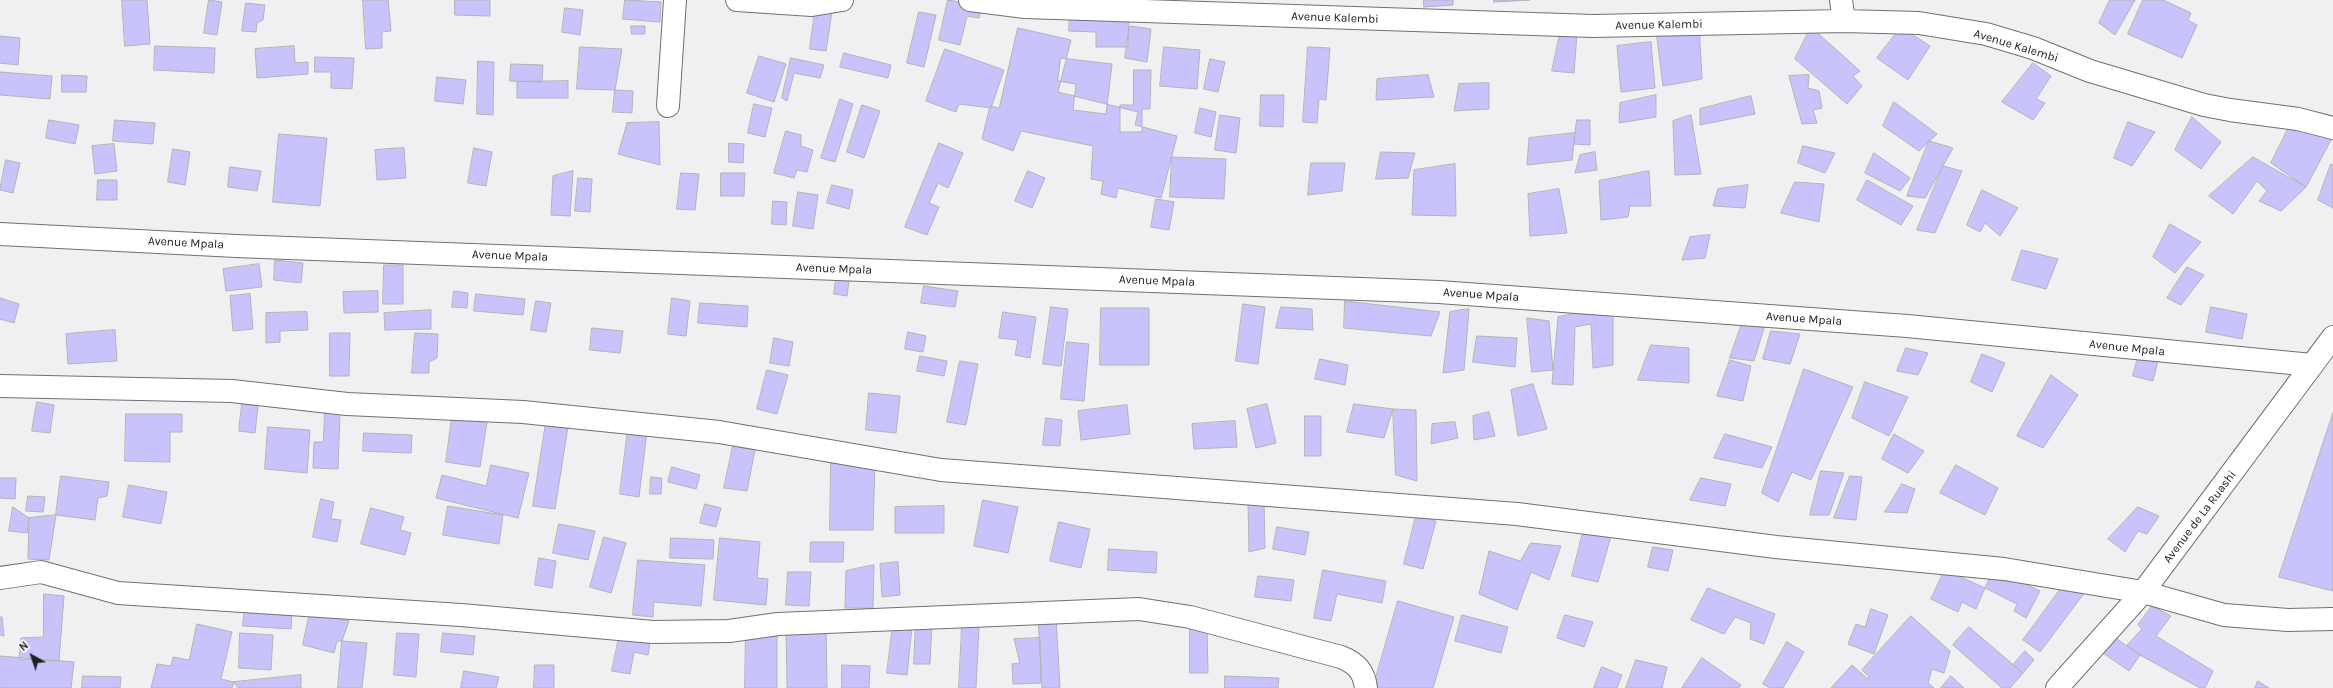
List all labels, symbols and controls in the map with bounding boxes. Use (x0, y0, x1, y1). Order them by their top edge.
street label: Avenue Kalembi (1291, 9, 1379, 27)
street label: Avenue Kalembi (1615, 17, 1703, 33)
street label: Avenue Kalembi (1972, 26, 2060, 66)
street label: Avenue Mpala (148, 234, 224, 252)
street label: Avenue Mpala (472, 247, 548, 265)
street label: Avenue Mpala (796, 260, 872, 278)
street label: Avenue Mpala (1119, 272, 1195, 290)
street label: Avenue Mpala (1443, 285, 1519, 305)
street label: Avenue Mpala (1766, 309, 1842, 329)
street label: Avenue Mpala (2088, 337, 2166, 359)
street label: Avenue de La Ruashi (2161, 468, 2239, 566)
north arrow (12, 636, 52, 676)
text: N (17, 639, 31, 654)

